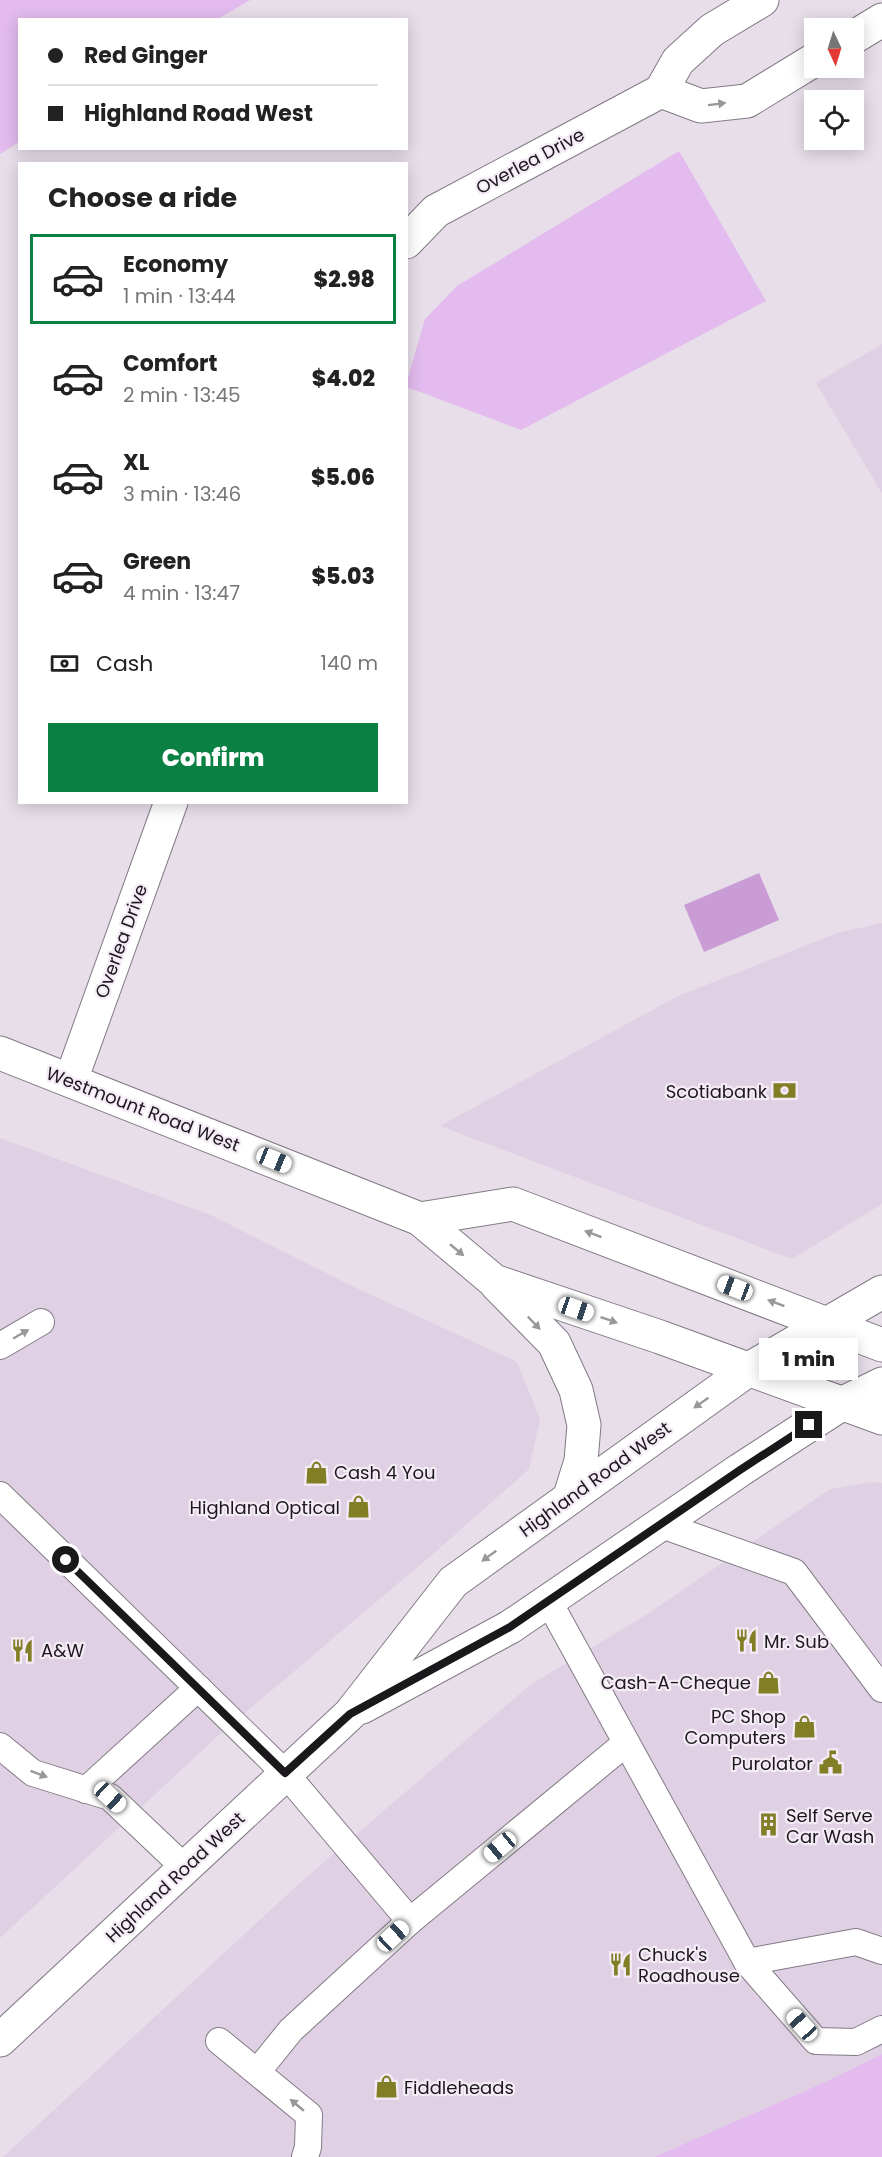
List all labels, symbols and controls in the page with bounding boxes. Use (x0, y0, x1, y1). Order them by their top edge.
north arrow (804, 18, 864, 78)
map controls (804, 18, 864, 150)
text: Red Ginger (84, 40, 208, 71)
button: locate (804, 90, 864, 150)
text: Highland Road West (84, 98, 313, 129)
one-way arrow (708, 100, 727, 109)
street label: Overlea Drive (471, 122, 589, 200)
text: Choose a ride (48, 179, 237, 216)
text: Economy (123, 249, 228, 280)
icon: car (51, 252, 105, 306)
text: $2.98 (314, 264, 375, 295)
text: 1 min · 13:44 (123, 282, 236, 310)
text: Comfort (123, 348, 217, 379)
icon: car (51, 351, 105, 405)
text: $4.02 (312, 363, 375, 394)
text: 2 min · 13:45 (123, 381, 241, 409)
text: XL (123, 447, 149, 478)
icon: car (51, 450, 105, 504)
text: $5.06 (311, 462, 375, 493)
text: 3 min · 13:46 (123, 480, 241, 508)
text: Green (123, 546, 191, 577)
icon: car (51, 549, 105, 603)
text: $5.03 (312, 561, 375, 592)
text: 4 min · 13:47 (123, 579, 240, 607)
icon: cash (48, 647, 81, 680)
text: Cash (96, 648, 153, 679)
text: 140 m (321, 649, 378, 677)
button: Confirm (48, 723, 378, 792)
street label: Overlea Drive (89, 880, 153, 1002)
street label: Westmount Road West (43, 1061, 243, 1157)
bank icon: Scotiabank (772, 1078, 798, 1104)
place label: Scotiabank (666, 1079, 768, 1104)
car (254, 1145, 294, 1175)
one-way arrow (584, 1229, 602, 1238)
one-way arrow (449, 1243, 464, 1256)
car (715, 1273, 755, 1303)
car (556, 1295, 596, 1323)
one-way arrow (766, 1297, 784, 1307)
one-way arrow (600, 1315, 618, 1325)
one-way arrow (527, 1316, 541, 1330)
one-way arrow (12, 1329, 29, 1339)
callout: 1 min (760, 1338, 858, 1380)
text: 1 min (782, 1345, 835, 1373)
one-way arrow (693, 1397, 709, 1409)
route end (795, 1411, 822, 1438)
street label: Highland Road West (514, 1415, 676, 1543)
shop icon: Cash 4 You (303, 1459, 329, 1485)
place label: Cash 4 You (334, 1460, 435, 1485)
shop icon: Highland Optical (345, 1494, 371, 1520)
place label: Highland Optical (190, 1495, 340, 1520)
route start (52, 1546, 79, 1573)
one-way arrow (482, 1549, 497, 1561)
restaurant icon: Mr. Sub (733, 1628, 759, 1654)
place label: Mr. Sub (764, 1629, 829, 1654)
restaurant icon: A&W (10, 1637, 36, 1663)
place label: A&W (41, 1638, 84, 1663)
shop icon: Cash-A-Cheque (756, 1669, 782, 1695)
place label: Cash-A-Cheque (601, 1670, 751, 1695)
place label: PC Shop Computers (685, 1704, 786, 1750)
shop icon: PC Shop Computers (791, 1713, 817, 1739)
public building icon: Purolator (818, 1750, 844, 1776)
place label: Purolator (731, 1751, 813, 1776)
one-way arrow (31, 1770, 49, 1780)
car (91, 1778, 129, 1816)
place label: Self Serve Car Wash (786, 1803, 874, 1849)
street label: Highland Road West (100, 1806, 250, 1948)
building icon: Self Serve Car Wash (755, 1812, 781, 1838)
car (480, 1829, 520, 1865)
car (374, 1917, 412, 1955)
place label: Chuck's Roadhouse (638, 1942, 740, 1988)
restaurant icon: Chuck's Roadhouse (607, 1951, 633, 1977)
car (783, 2006, 821, 2044)
shop icon: Fiddleheads (373, 2074, 399, 2100)
place label: Fiddleheads (404, 2075, 514, 2100)
one-way arrow (290, 2099, 305, 2112)

